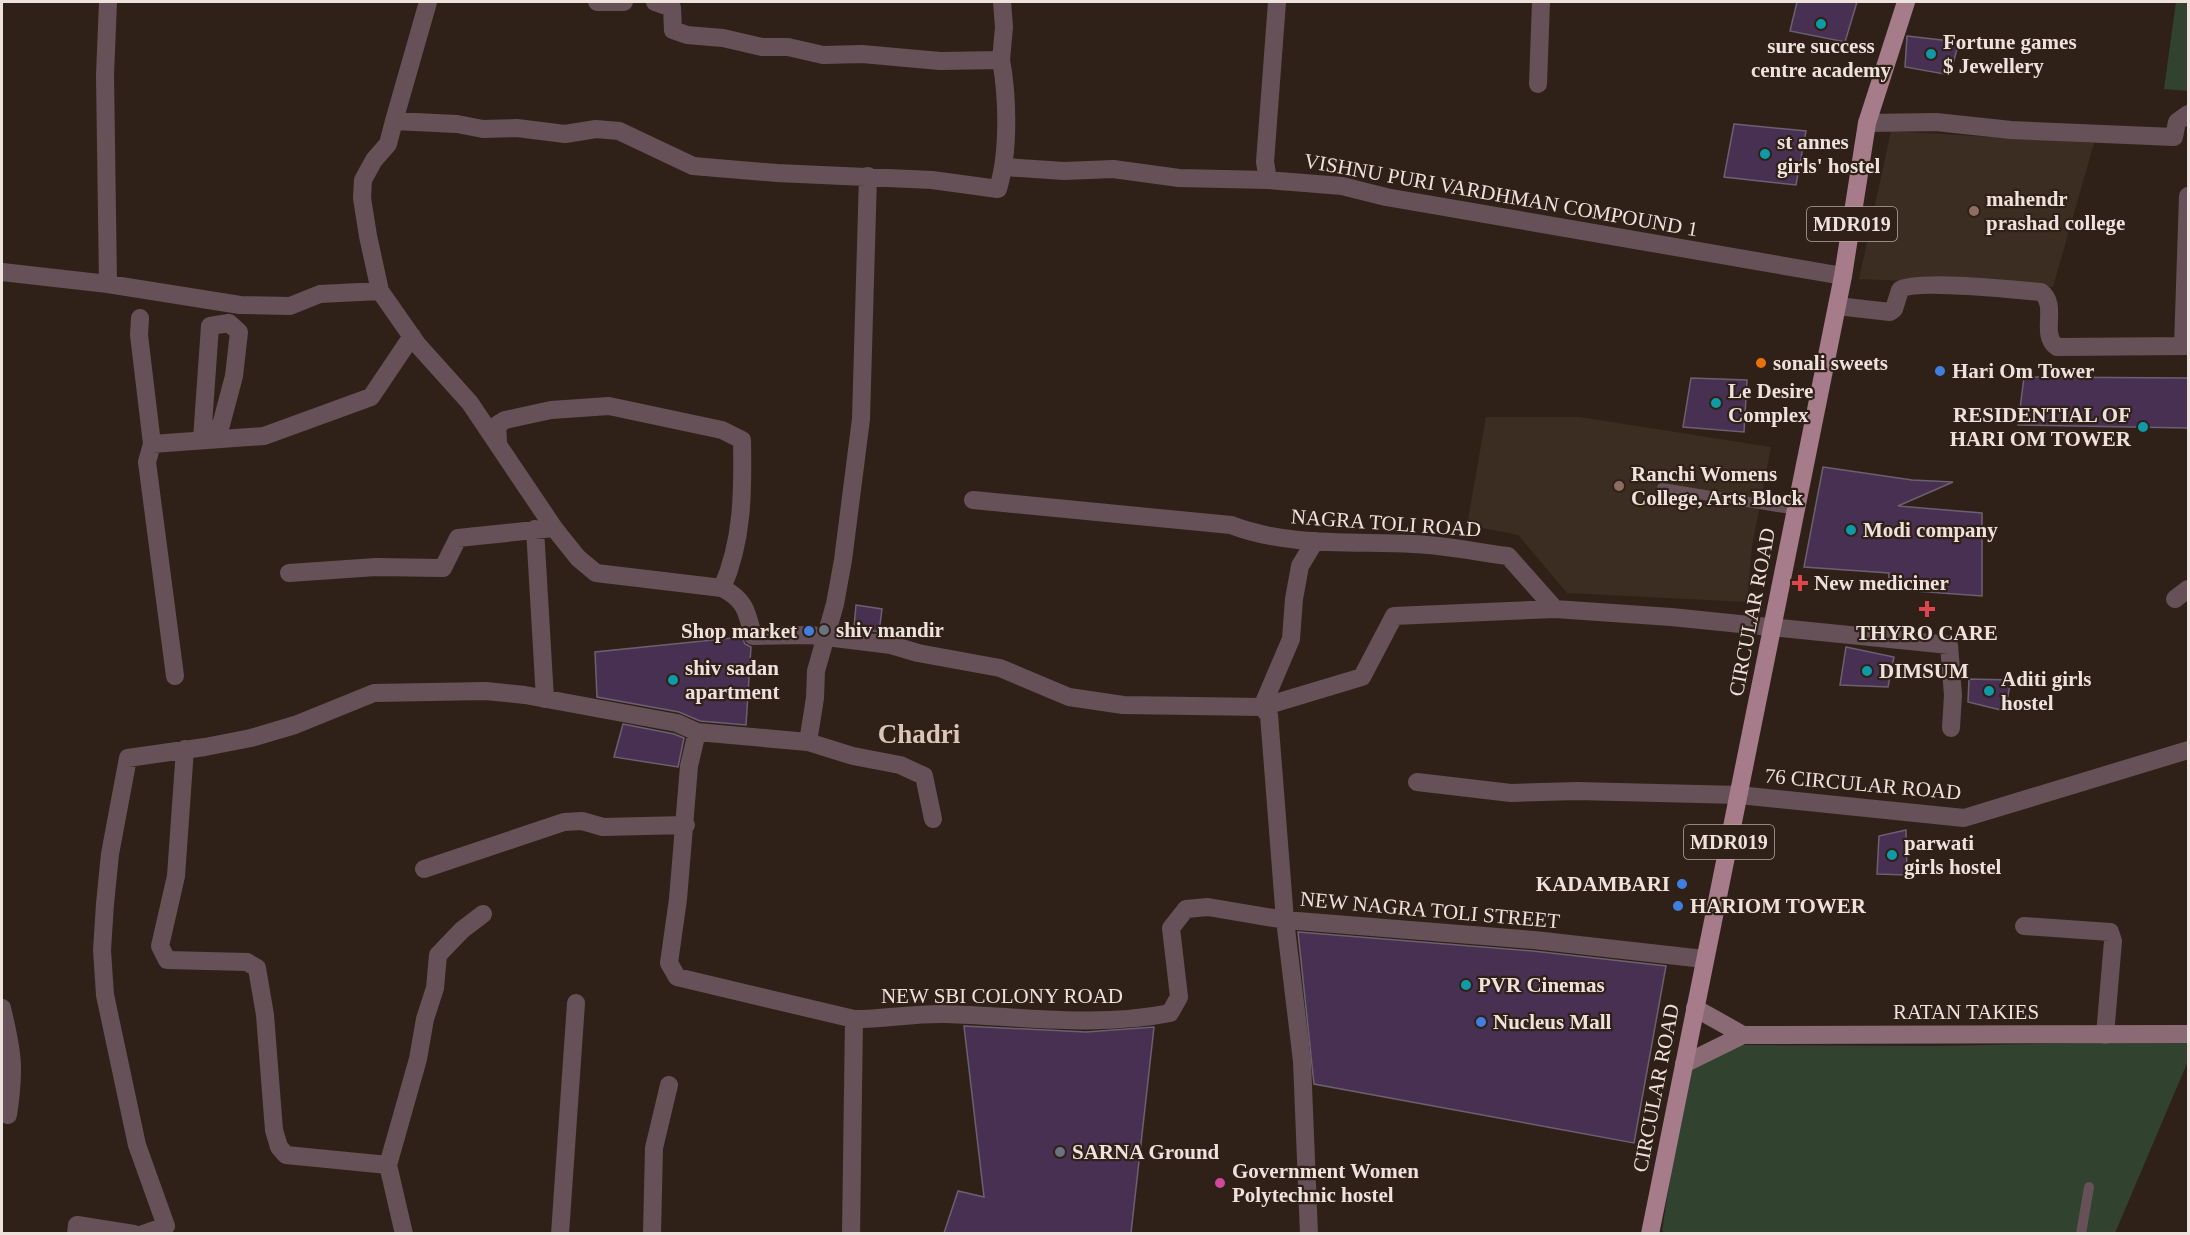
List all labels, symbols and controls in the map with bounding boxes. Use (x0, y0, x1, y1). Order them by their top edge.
marker: sure success centre academy (1814, 17, 1828, 31)
place label: Fortune games $ Jewellery (1943, 30, 2077, 78)
place label: sure success centre academy (1751, 34, 1892, 82)
marker: Fortune games $ Jewellery (1924, 47, 1938, 61)
place label: st annes girls' hostel (1777, 130, 1880, 178)
marker: st annes girls' hostel (1758, 147, 1772, 161)
street label: VISHNU PURI VARDHMAN COMPOUND 1 (1302, 149, 1700, 241)
place label: mahendr prashad college (1986, 187, 2125, 235)
marker: mahendr prashad college (1967, 204, 1981, 218)
road number: MDR019 (1807, 207, 1897, 241)
place label: sonali sweets (1773, 351, 1888, 375)
marker: sonali sweets (1754, 356, 1768, 370)
place label: Hari Om Tower (1952, 359, 2094, 383)
marker: Hari Om Tower (1933, 364, 1947, 378)
place label: Le Desire Complex (1728, 379, 1813, 427)
marker: Le Desire Complex (1709, 396, 1723, 410)
place label: RESIDENTIAL OF HARI OM TOWER (1950, 403, 2132, 451)
marker: RESIDENTIAL OF HARI OM TOWER (2136, 420, 2150, 434)
place label: Ranchi Womens College, Arts Block (1631, 462, 1803, 510)
marker: Ranchi Womens College, Arts Block (1612, 479, 1626, 493)
street label: NAGRA TOLI ROAD (1290, 504, 1482, 542)
place label: Modi company (1863, 518, 1998, 542)
marker: Modi company (1844, 523, 1858, 537)
street label: CIRCULAR ROAD (1724, 526, 1780, 698)
place label: New mediciner (1814, 571, 1949, 595)
marker: New mediciner (1791, 574, 1809, 592)
marker: THYRO CARE (1918, 600, 1936, 618)
place label: shiv mandir (836, 618, 944, 642)
place label: Shop market (681, 619, 797, 643)
place label: THYRO CARE (1856, 621, 1998, 645)
marker: shiv mandir (817, 623, 831, 637)
marker: Shop market (802, 624, 816, 638)
place label: shiv sadan apartment (685, 656, 779, 704)
place label: DIMSUM (1879, 659, 1969, 683)
marker: DIMSUM (1860, 664, 1874, 678)
place label: Aditi girls hostel (2001, 667, 2091, 715)
marker: shiv sadan apartment (666, 673, 680, 687)
marker: Aditi girls hostel (1982, 684, 1996, 698)
district label: Chadri (878, 719, 961, 749)
street label: 76 CIRCULAR ROAD (1764, 763, 1962, 805)
road number: MDR019 (1684, 825, 1774, 859)
place label: parwati girls hostel (1904, 831, 2002, 879)
marker: parwati girls hostel (1885, 848, 1899, 862)
place label: KADAMBARI (1536, 872, 1670, 896)
marker: KADAMBARI (1675, 877, 1689, 891)
street label: NEW NAGRA TOLI STREET (1299, 887, 1561, 933)
place label: HARIOM TOWER (1690, 894, 1867, 918)
marker: HARIOM TOWER (1671, 899, 1685, 913)
place label: PVR Cinemas (1478, 973, 1605, 997)
marker: PVR Cinemas (1459, 978, 1473, 992)
street label: NEW SBI COLONY ROAD (881, 984, 1123, 1008)
street label: RATAN TAKIES (1893, 1000, 2039, 1024)
street label: CIRCULAR ROAD (1628, 1002, 1684, 1174)
place label: Nucleus Mall (1493, 1010, 1612, 1034)
marker: Nucleus Mall (1474, 1015, 1488, 1029)
place label: SARNA Ground (1072, 1140, 1220, 1164)
marker: SARNA Ground (1053, 1145, 1067, 1159)
place label: Government Women Polytechnic hostel (1232, 1159, 1419, 1207)
marker: Government Women Polytechnic hostel (1213, 1176, 1227, 1190)

